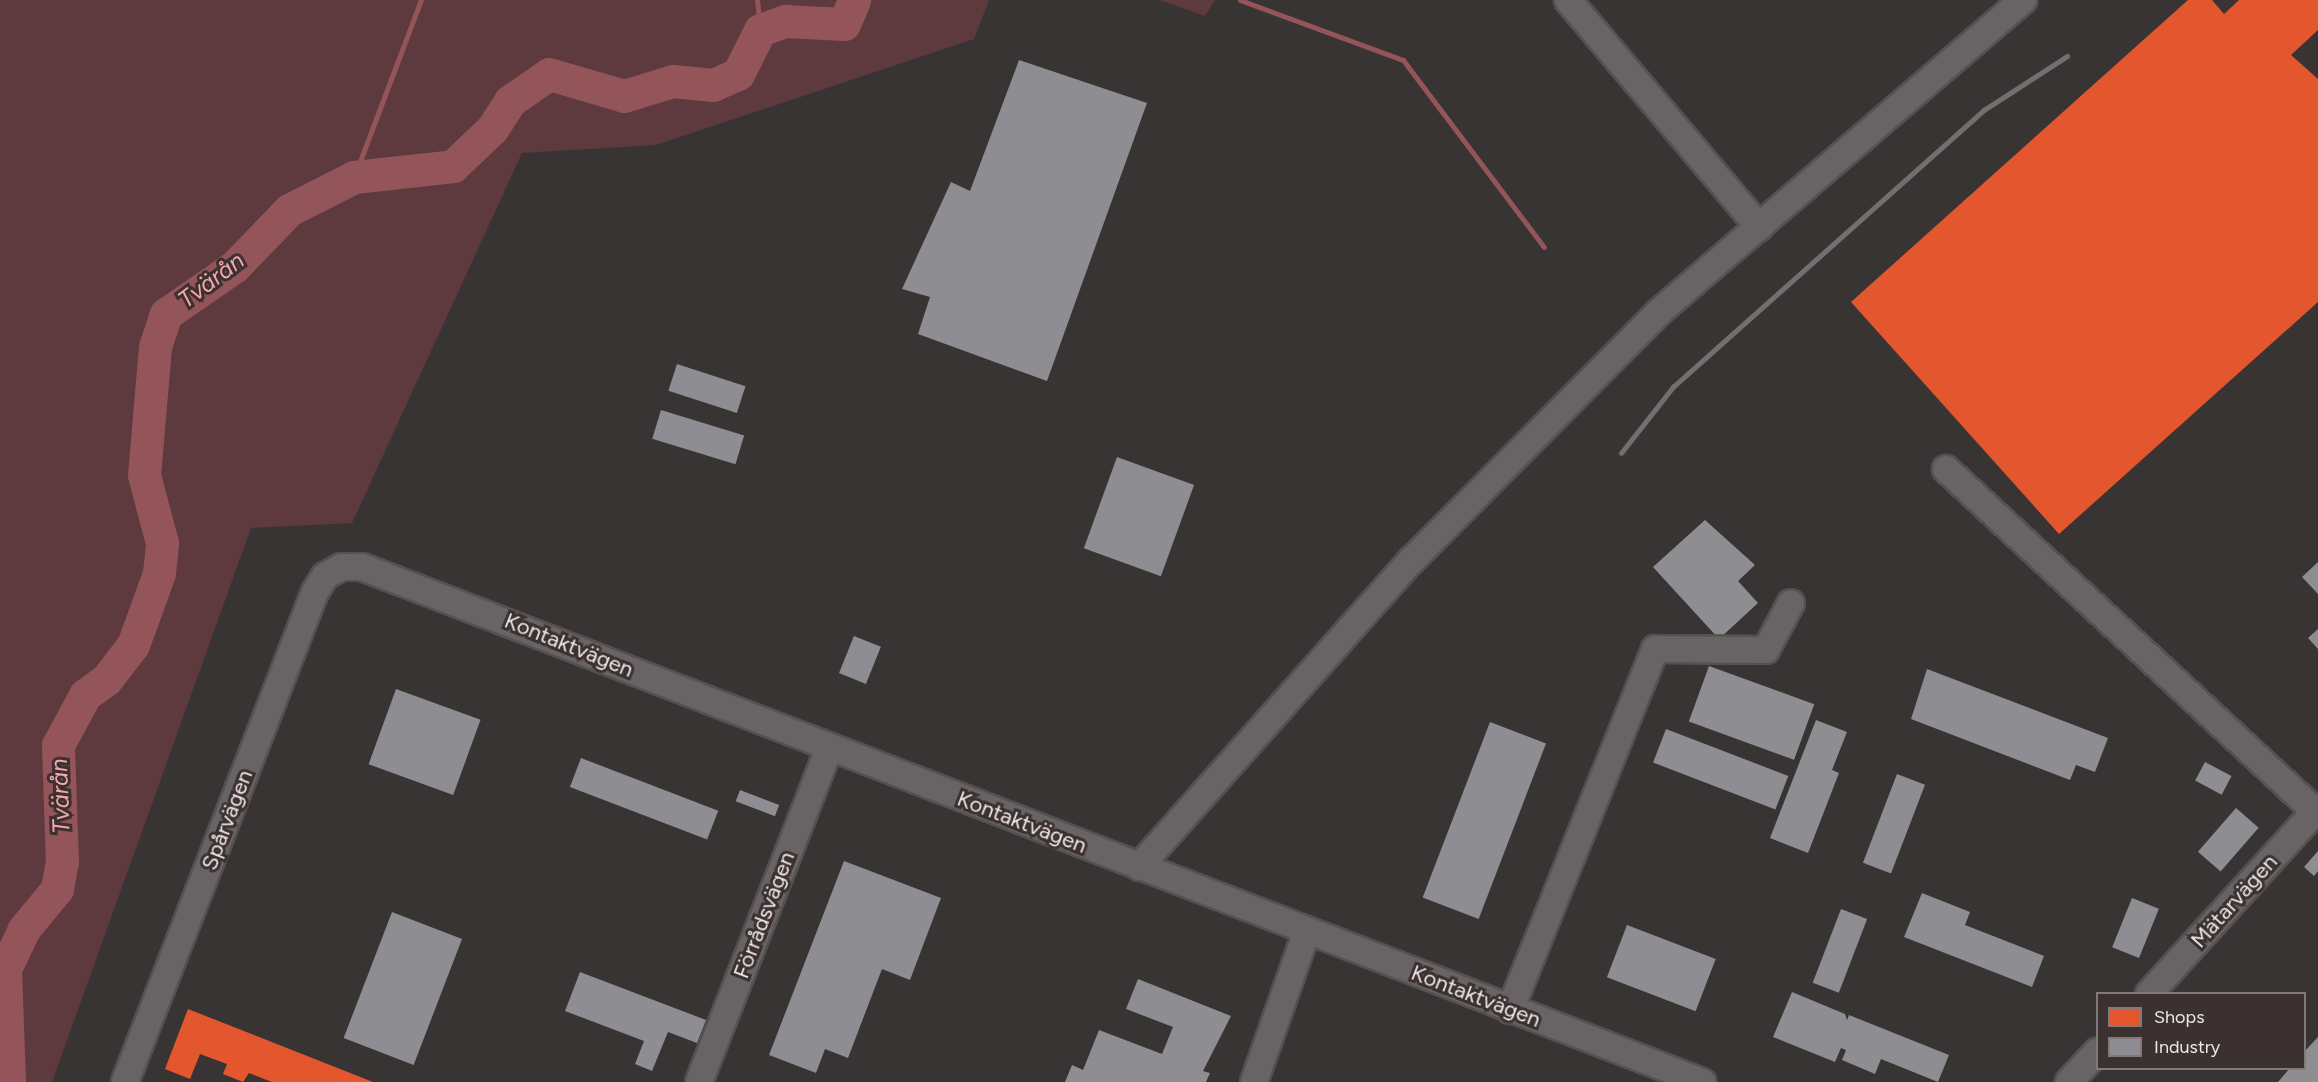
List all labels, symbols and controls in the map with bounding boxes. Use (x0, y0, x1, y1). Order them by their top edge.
water label: Tvärån (172, 246, 250, 314)
street label: Kontaktvägen (501, 607, 637, 683)
water label: Tvärån (44, 758, 76, 834)
street label: Spårvägen (196, 766, 258, 874)
street label: Kontaktvägen (954, 785, 1090, 859)
street label: Förrådsvägen (728, 848, 800, 982)
street label: Mätarvägen (2185, 849, 2283, 953)
street label: Kontaktvägen (1408, 959, 1544, 1033)
legend (2096, 992, 2306, 1070)
text: Shops (2154, 1006, 2205, 1028)
text: Industry (2154, 1036, 2220, 1058)

